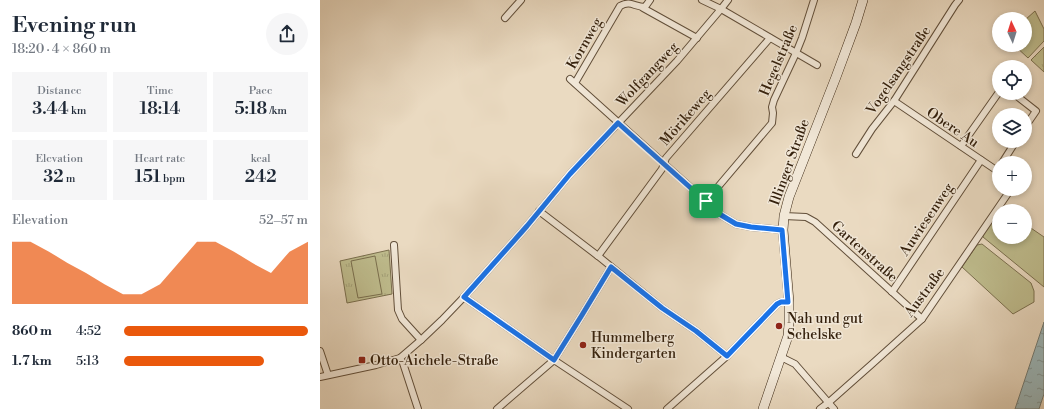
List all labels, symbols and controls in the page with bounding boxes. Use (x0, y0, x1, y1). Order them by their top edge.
text: Evening run (12, 12, 137, 39)
north arrow (992, 12, 1032, 52)
map controls (992, 12, 1032, 244)
button: share (266, 13, 308, 55)
street label: Kornweg (563, 14, 607, 72)
street label: Hegelstraße (756, 22, 802, 99)
street label: Vogelsangstraße (862, 23, 935, 119)
street label: Wolfgangweg (612, 38, 683, 112)
text: 18:20 · 4 × 860 m (12, 41, 111, 57)
button: locate (992, 60, 1032, 100)
text: Distance (37, 84, 82, 98)
text: Time (147, 84, 173, 98)
text: Pace (249, 84, 272, 98)
street label: Mörikeweg (656, 85, 716, 150)
text: 3.44 (32, 98, 69, 120)
text: 18:14 (140, 98, 180, 120)
text: 5:18 (234, 98, 267, 120)
text: km (69, 104, 86, 118)
text: /km (267, 104, 287, 118)
street label: Obere Au (923, 104, 982, 152)
button: layers (992, 108, 1032, 148)
street label: Illinger Straße (766, 117, 814, 208)
text: Elevation (36, 152, 83, 166)
text: Heart rate (135, 152, 185, 166)
text: kcal (251, 152, 271, 166)
button: + (992, 156, 1032, 196)
text: 32 (43, 166, 64, 188)
text: 151 (135, 166, 161, 188)
text: 242 (245, 166, 277, 188)
text: m (64, 172, 75, 186)
text: bpm (161, 172, 185, 186)
street label: Auwiesenweg (895, 179, 958, 260)
pin (689, 184, 723, 218)
icon: arrive (695, 190, 717, 212)
button: − (992, 204, 1032, 244)
text: Elevation (12, 212, 68, 228)
text: 52–57 m (259, 212, 308, 228)
street label: Gartenstraße (827, 217, 901, 286)
street label: Austraße (900, 265, 949, 321)
place label: Nah und gut Schelske (787, 310, 863, 344)
marker: Nah und gut Schelske (774, 321, 784, 331)
text: 860 m (12, 323, 52, 339)
text: 4:52 (76, 323, 101, 339)
place label: Hummelberg Kindergarten (591, 329, 677, 363)
marker: Hummelberg Kindergarten (578, 340, 588, 350)
place label: Otto-Aichele-Straße (370, 352, 499, 370)
text: 1.7 km (12, 353, 52, 369)
text: 5:13 (76, 353, 99, 369)
marker: Otto-Aichele-Straße (357, 355, 367, 365)

